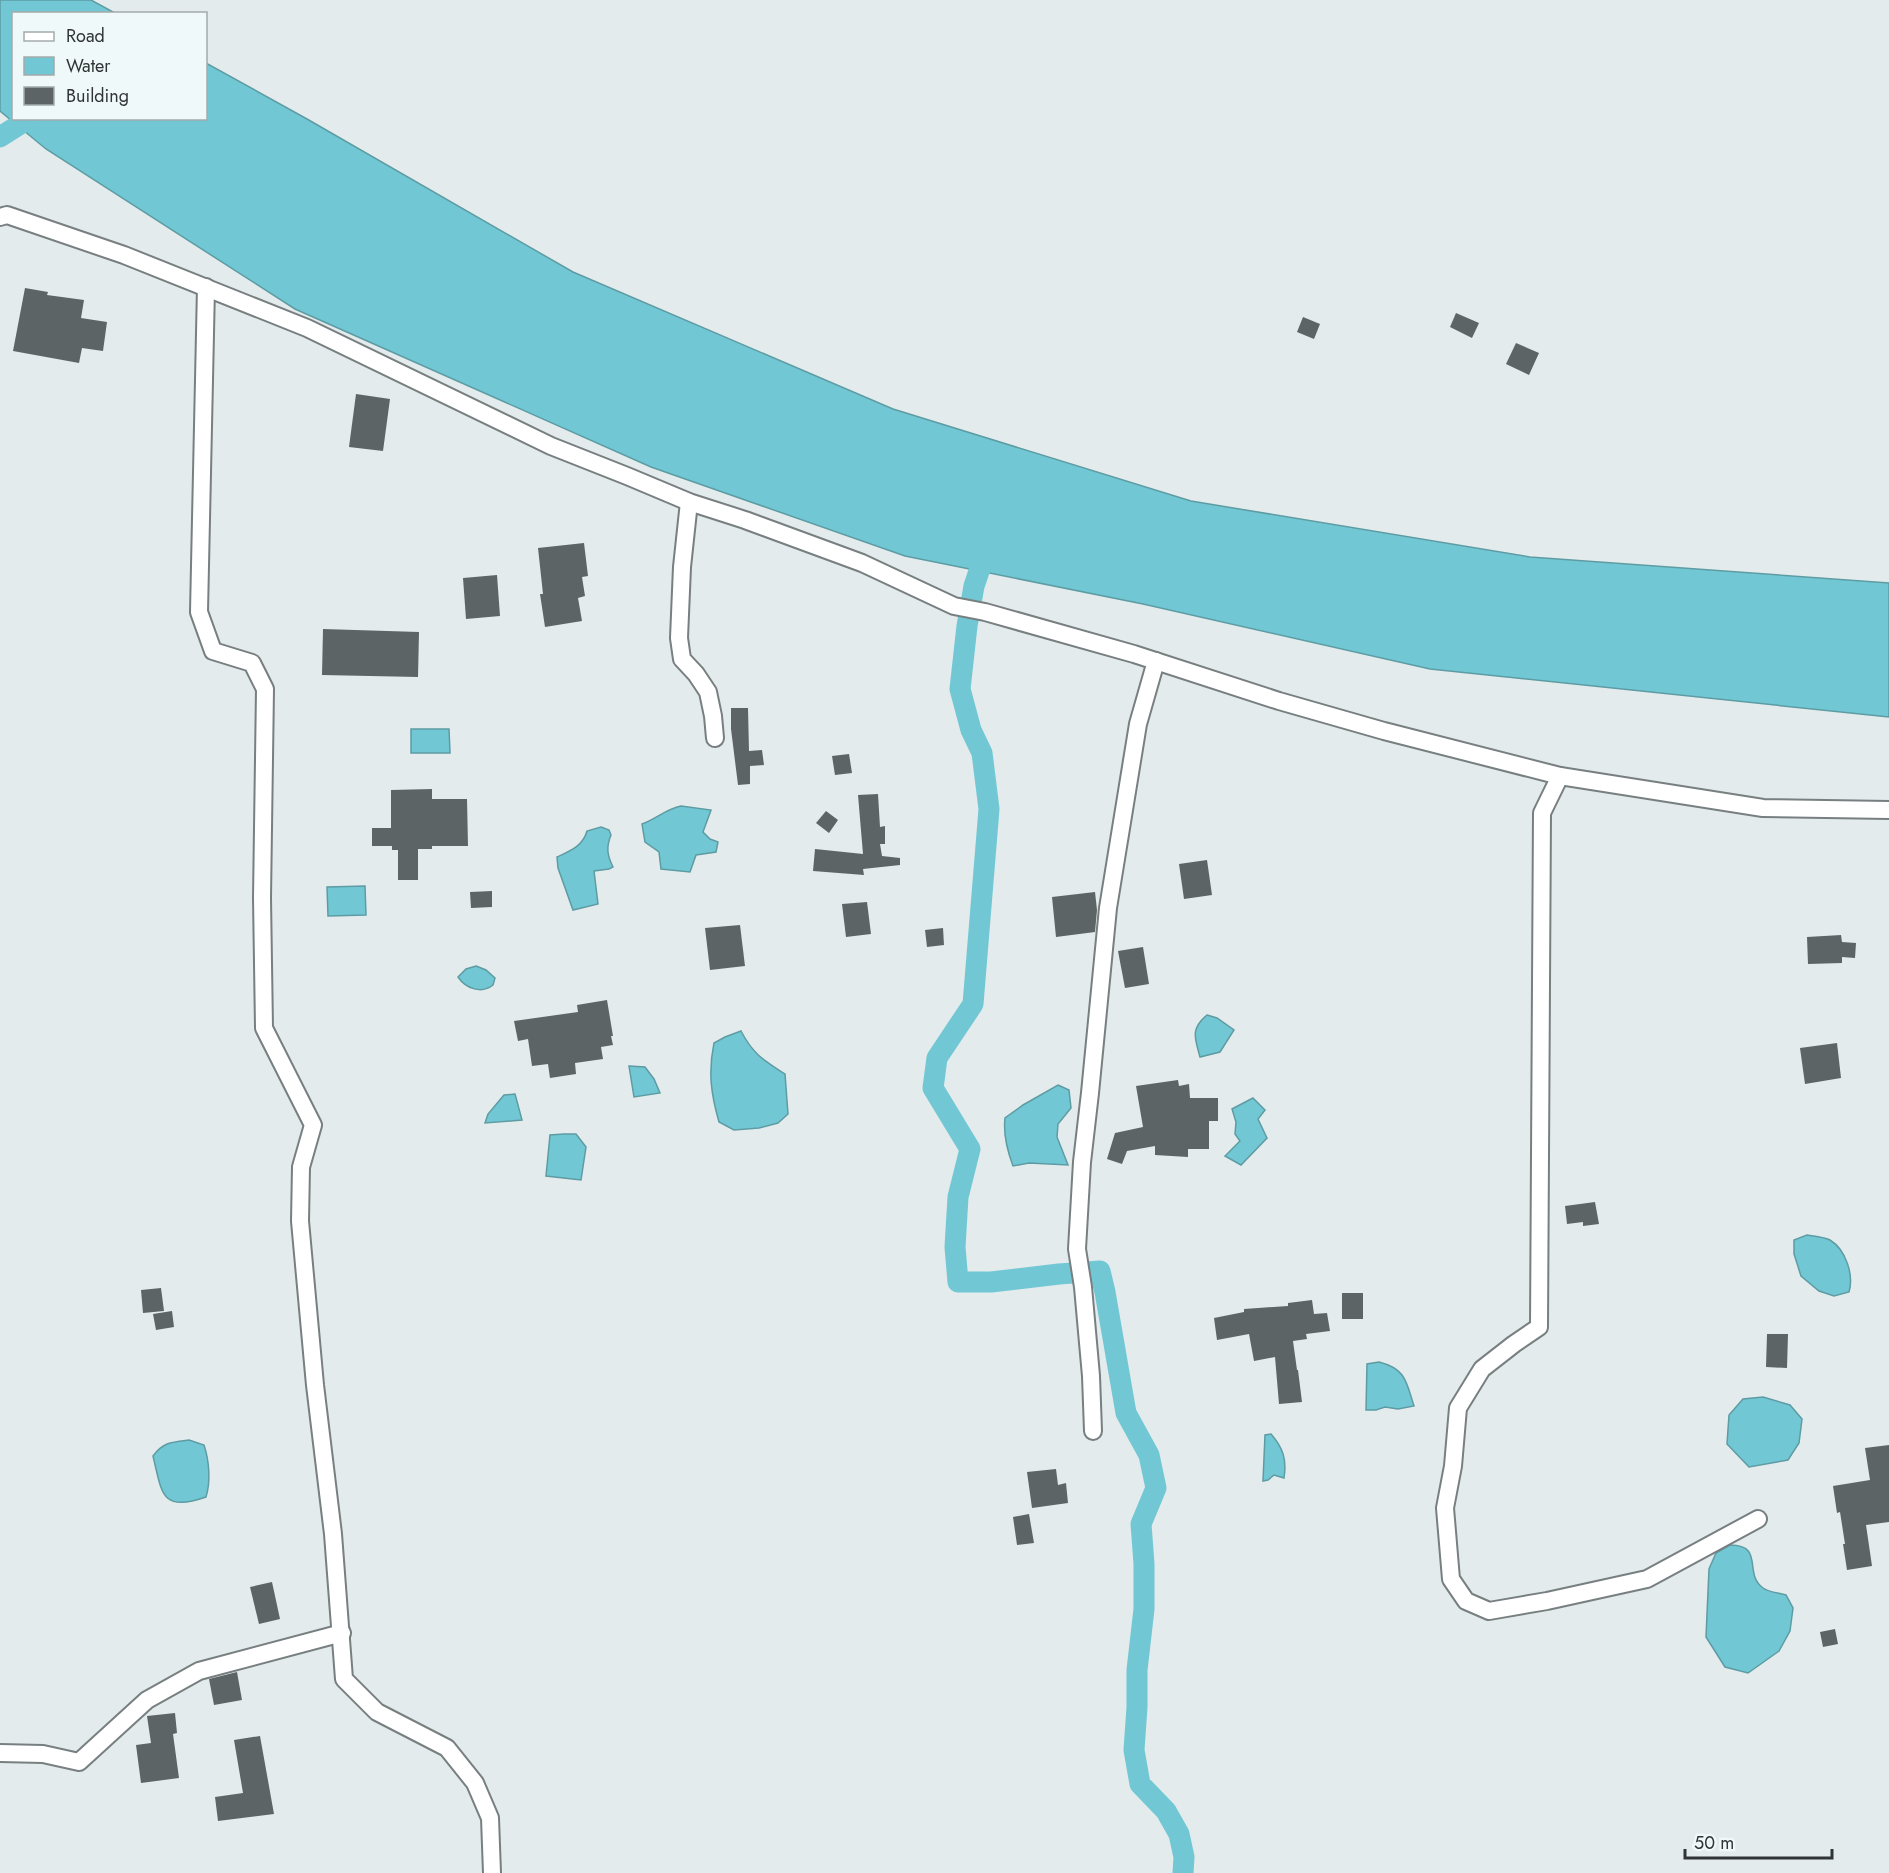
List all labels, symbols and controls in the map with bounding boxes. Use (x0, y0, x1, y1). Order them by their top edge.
legend (12, 12, 207, 120)
text: Road (66, 23, 105, 49)
text: Water (66, 53, 111, 79)
text: Building (66, 83, 129, 109)
scale bar (1685, 1822, 1832, 1860)
text: 50 m (1694, 1830, 1734, 1856)

